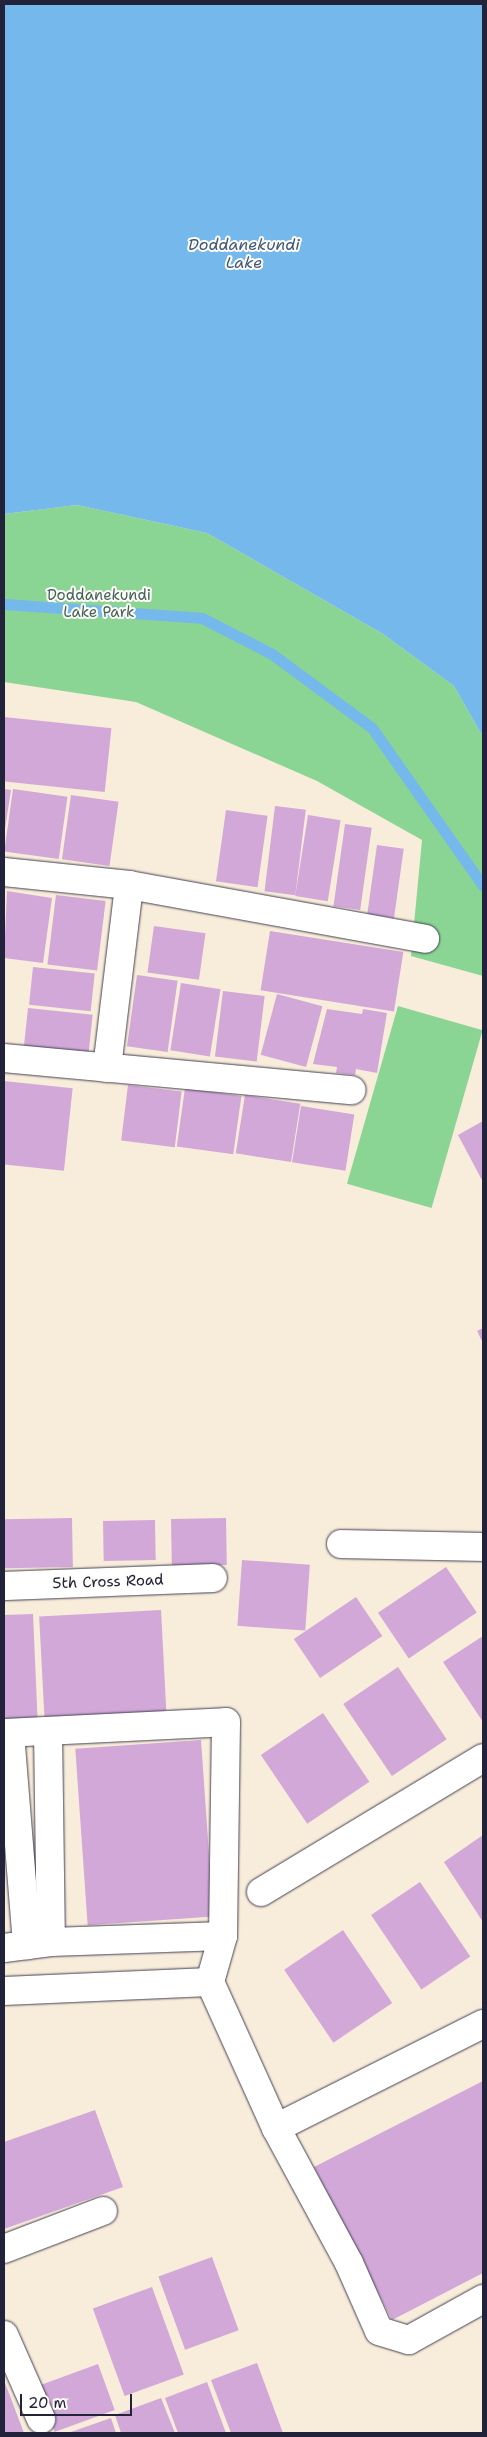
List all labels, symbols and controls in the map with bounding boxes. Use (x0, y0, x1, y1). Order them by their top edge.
water label: Doddanekundi Lake (188, 235, 300, 273)
park label: Doddanekundi Lake Park (47, 586, 151, 621)
street label: 5th Cross Road (52, 1571, 164, 1593)
scale bar (22, 2384, 135, 2416)
text: 20 m (28, 2393, 67, 2413)

